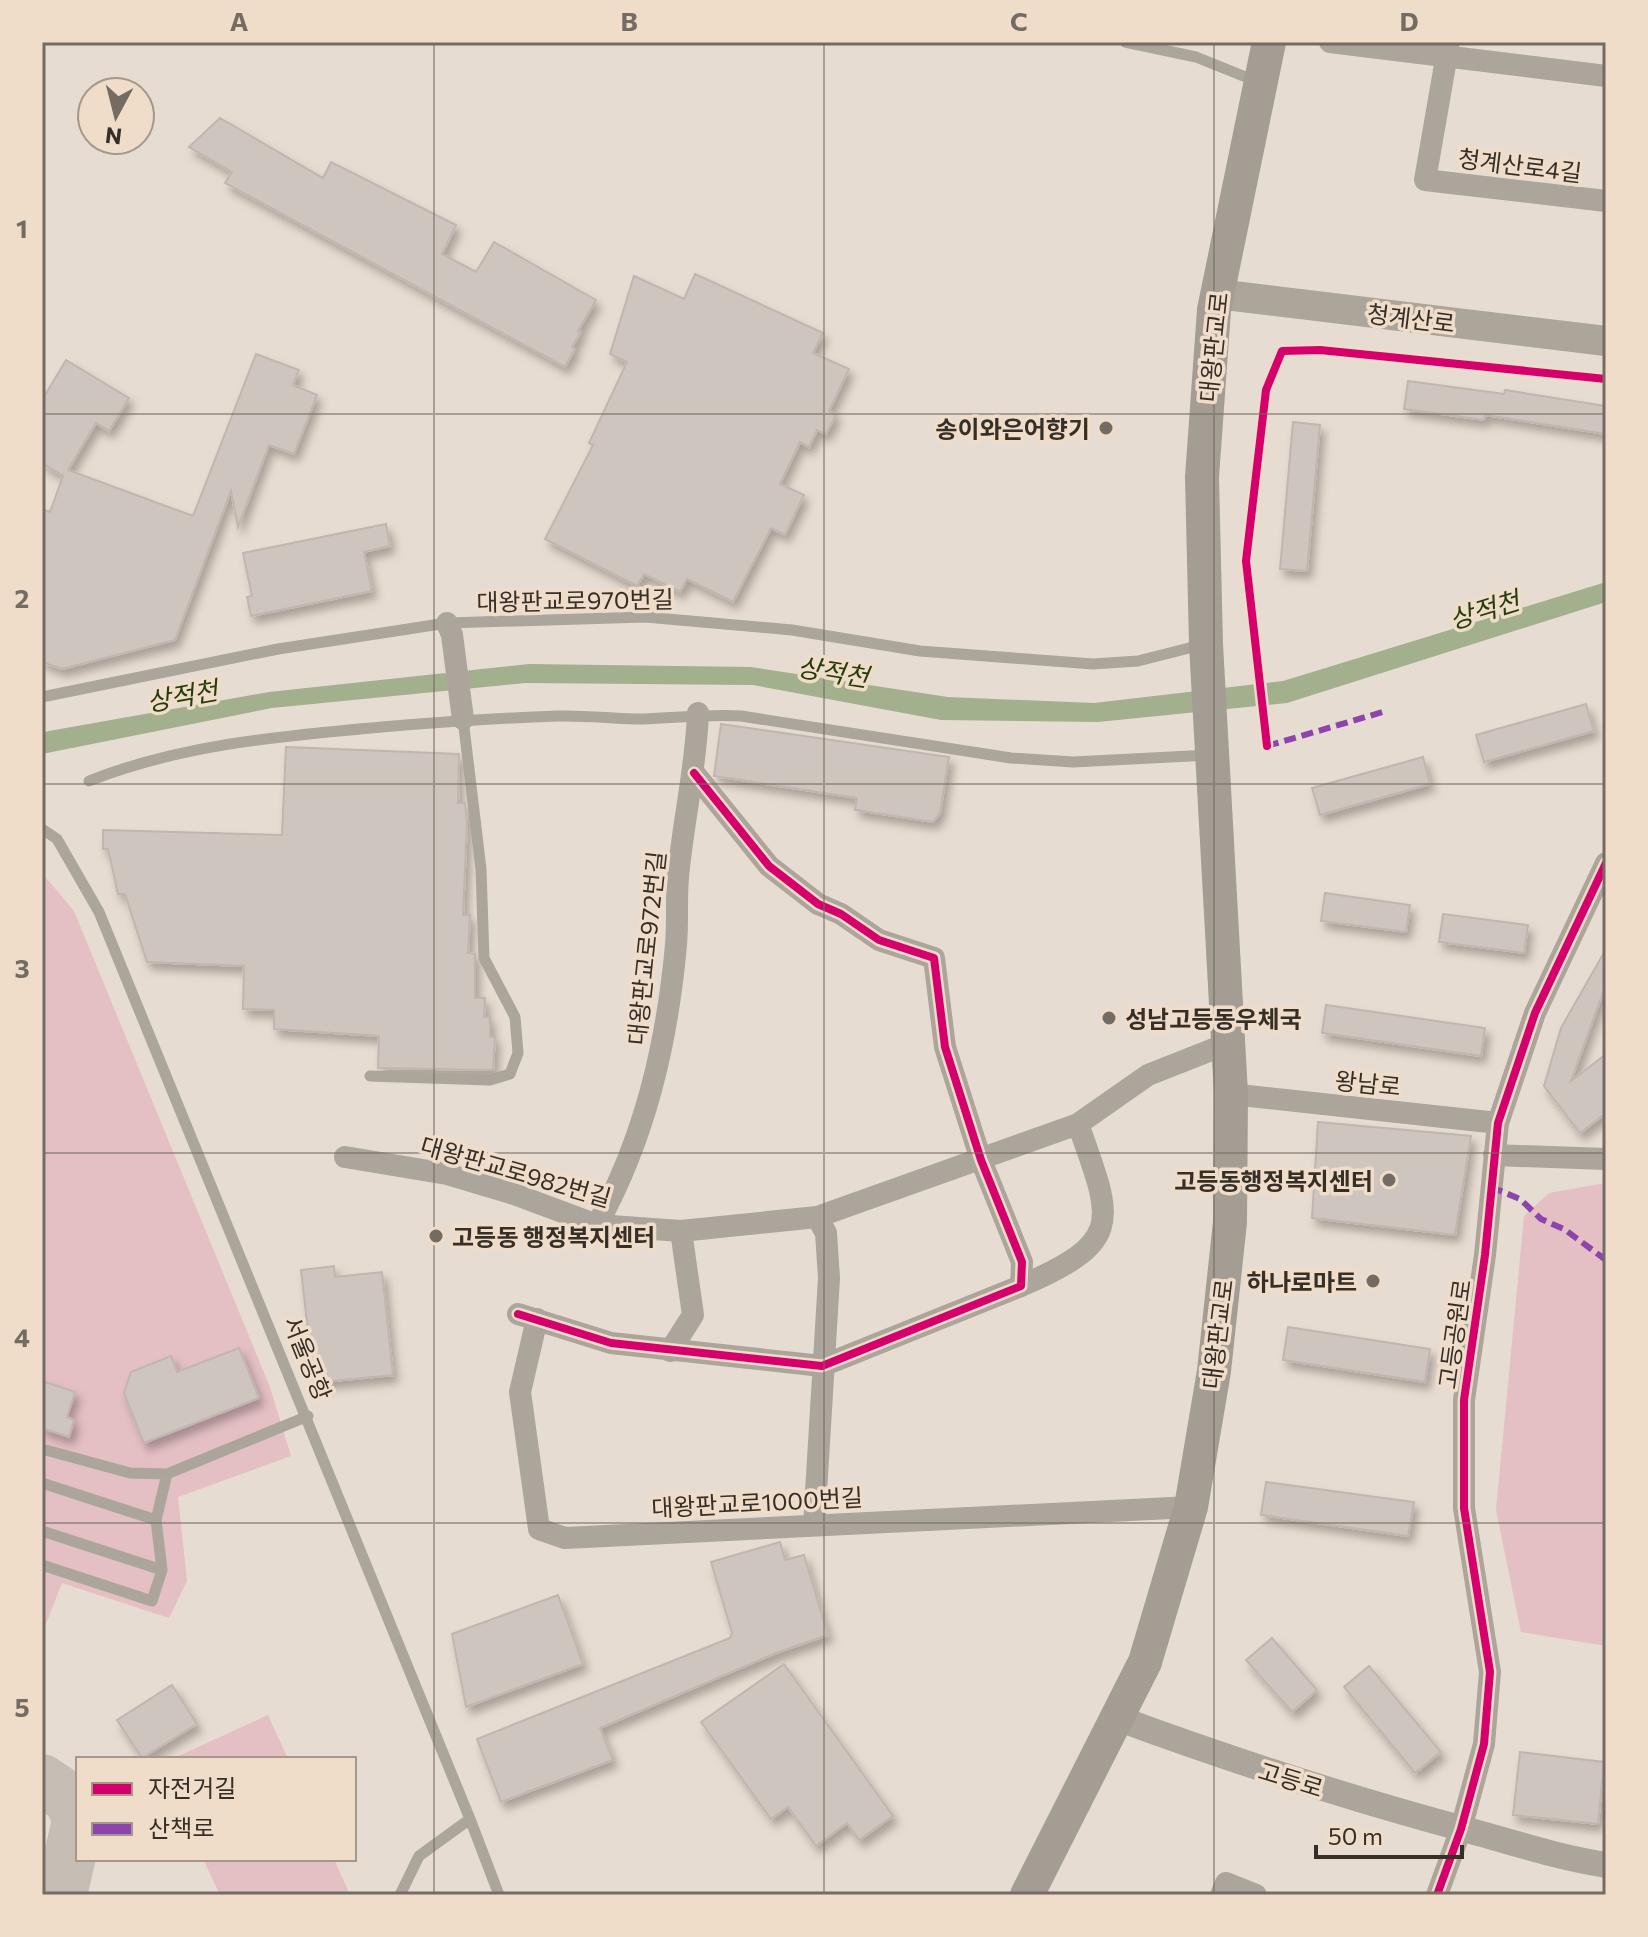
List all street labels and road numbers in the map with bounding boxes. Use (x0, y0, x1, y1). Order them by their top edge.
street label: 청계산로4길 (1456, 143, 1584, 187)
street label: 대왕판교로 (1193, 291, 1233, 403)
street label: 청계산로 (1365, 298, 1457, 338)
street label: 대왕판교로970번길 (476, 584, 674, 616)
street label: 대왕판교로972번길 (621, 850, 671, 1046)
street label: 왕남로 (1334, 1065, 1402, 1101)
street label: 대왕판교로982번길 (417, 1130, 615, 1212)
street label: 대왕판교로 (1196, 1277, 1238, 1391)
street label: 고등공원로 (1432, 1277, 1476, 1391)
street label: 서울공항 (278, 1312, 338, 1404)
street label: 대왕판교로1000번길 (650, 1482, 864, 1522)
street label: 고등로 (1255, 1755, 1327, 1803)

